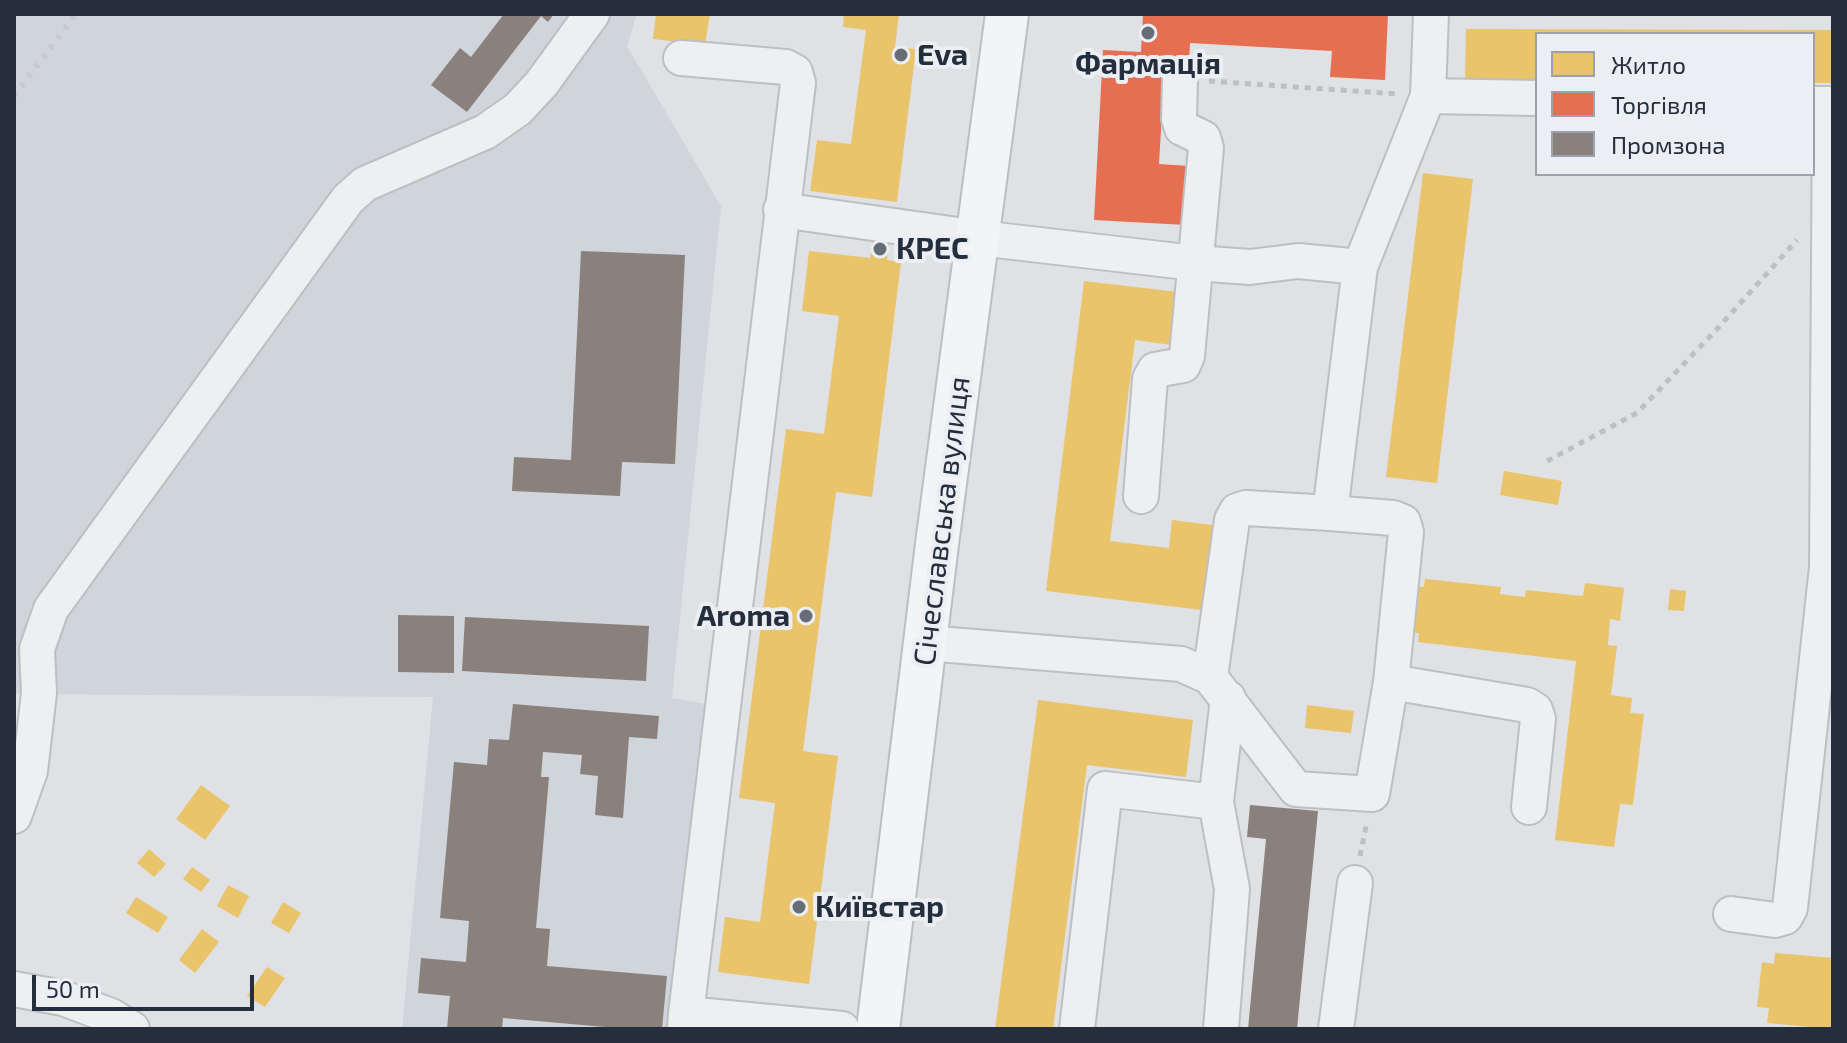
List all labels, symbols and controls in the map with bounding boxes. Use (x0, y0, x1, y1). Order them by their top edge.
marker: Фармація (1139, 24, 1157, 42)
legend (1535, 32, 1815, 176)
place label: Eva (917, 37, 968, 73)
marker: Eva (892, 46, 910, 64)
place label: Фармація (1075, 46, 1221, 82)
text: Житло (1611, 50, 1686, 79)
text: Торгівля (1611, 90, 1707, 119)
text: Промзона (1611, 130, 1726, 159)
place label: КРЕС (896, 231, 969, 267)
marker: КРЕС (871, 240, 889, 258)
street label: Січеславська вулиця (906, 374, 978, 668)
place label: Aroma (697, 598, 790, 634)
marker: Aroma (797, 607, 815, 625)
place label: Київстар (815, 889, 944, 925)
marker: Київстар (790, 898, 808, 916)
scale bar (36, 959, 258, 1009)
text: 50 m (46, 974, 100, 1003)

